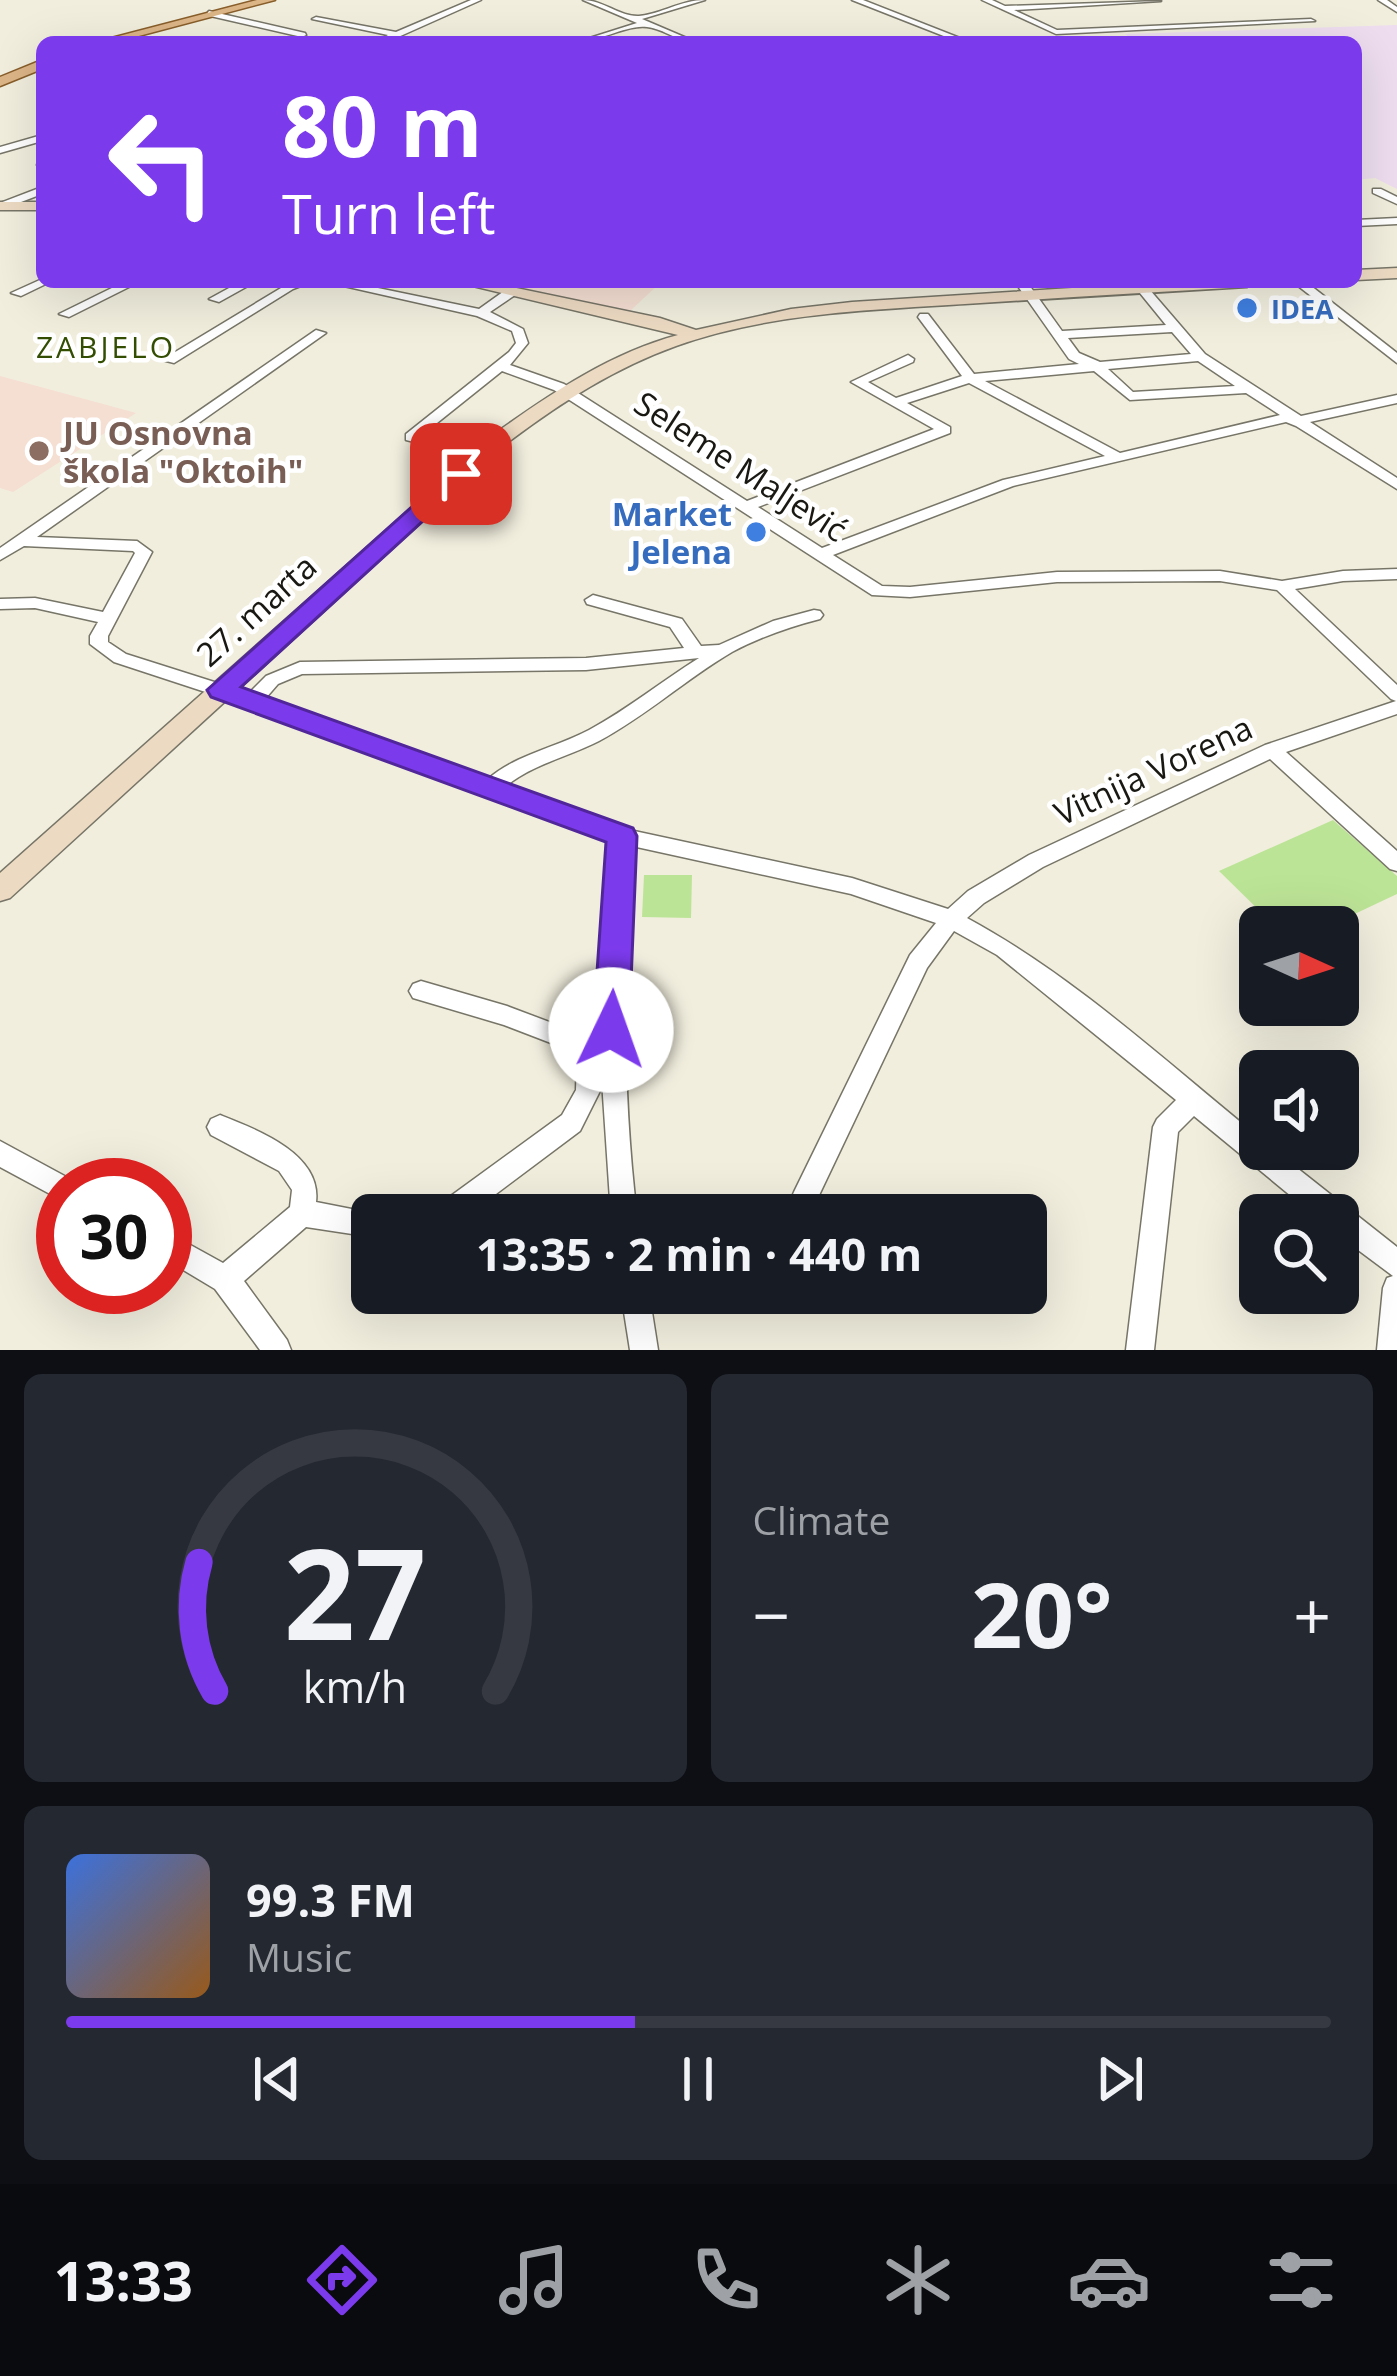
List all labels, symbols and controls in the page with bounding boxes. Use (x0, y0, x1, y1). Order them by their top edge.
text: 80 m (282, 67, 482, 182)
icon: left (84, 84, 240, 240)
text: Turn left (282, 176, 495, 250)
place label: IDEA (1271, 290, 1334, 327)
marker: IDEA (1234, 295, 1260, 321)
district label: ZABJELO (36, 326, 176, 367)
street label: Seleme Maljević (626, 380, 856, 552)
place label: JU Osnovna škola "Oktoih" (60, 410, 303, 493)
pin (410, 423, 512, 525)
marker: JU Osnovna škola "Oktoih" (26, 438, 52, 464)
icon: arrive (428, 441, 494, 507)
place label: Market Jelena (612, 491, 732, 574)
marker: Market Jelena (743, 519, 769, 545)
street label: 27. marta (186, 544, 326, 676)
street label: Vitnija Vorena (1047, 704, 1259, 836)
north arrow (1239, 906, 1359, 1026)
map controls (1239, 906, 1359, 1314)
position arrow (548, 967, 674, 1093)
button: sound (1239, 1050, 1359, 1170)
speed limit sign: 30 (36, 1158, 192, 1314)
button: search (1239, 1194, 1359, 1314)
text: 13:35 · 2 min · 440 m (476, 1223, 922, 1284)
text: Climate (753, 1493, 890, 1546)
text: 27 (284, 1507, 427, 1677)
text: 20° (971, 1552, 1112, 1674)
text: − (753, 1569, 790, 1659)
text: + (1293, 1569, 1331, 1659)
text: km/h (303, 1657, 407, 1716)
text: 99.3 FM (246, 1869, 415, 1930)
text: Music (246, 1930, 352, 1983)
icon: previous (244, 2046, 310, 2112)
icon: pause (665, 2046, 731, 2112)
icon: next (1087, 2046, 1153, 2112)
icon: directions (300, 2238, 384, 2322)
icon: music (492, 2238, 576, 2322)
icon: phone (684, 2238, 768, 2322)
icon: climate (876, 2238, 960, 2322)
icon: car (1067, 2238, 1151, 2322)
icon: filters (1259, 2238, 1343, 2322)
text: 13:33 (54, 2243, 193, 2317)

